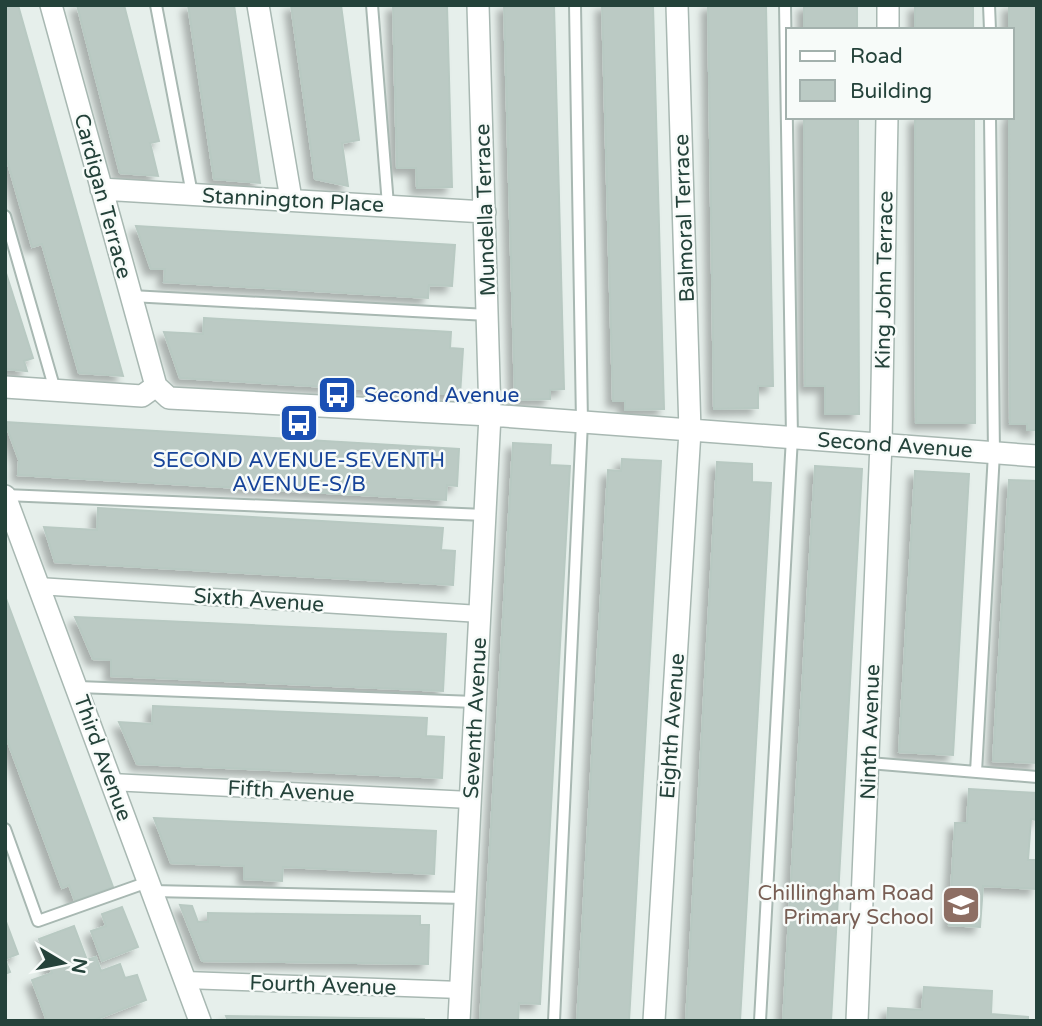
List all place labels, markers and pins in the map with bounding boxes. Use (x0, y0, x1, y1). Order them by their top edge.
bus stop icon: Second Avenue (316, 374, 358, 416)
place label: Second Avenue (364, 383, 519, 408)
bus stop icon: SECOND AVENUE-SEVENTH AVENUE-S/B (278, 402, 320, 444)
place label: SECOND AVENUE-SEVENTH AVENUE-S/B (153, 448, 445, 497)
place label: Chillingham Road Primary School (758, 881, 934, 930)
school or university icon: Chillingham Road Primary School (940, 884, 982, 926)

